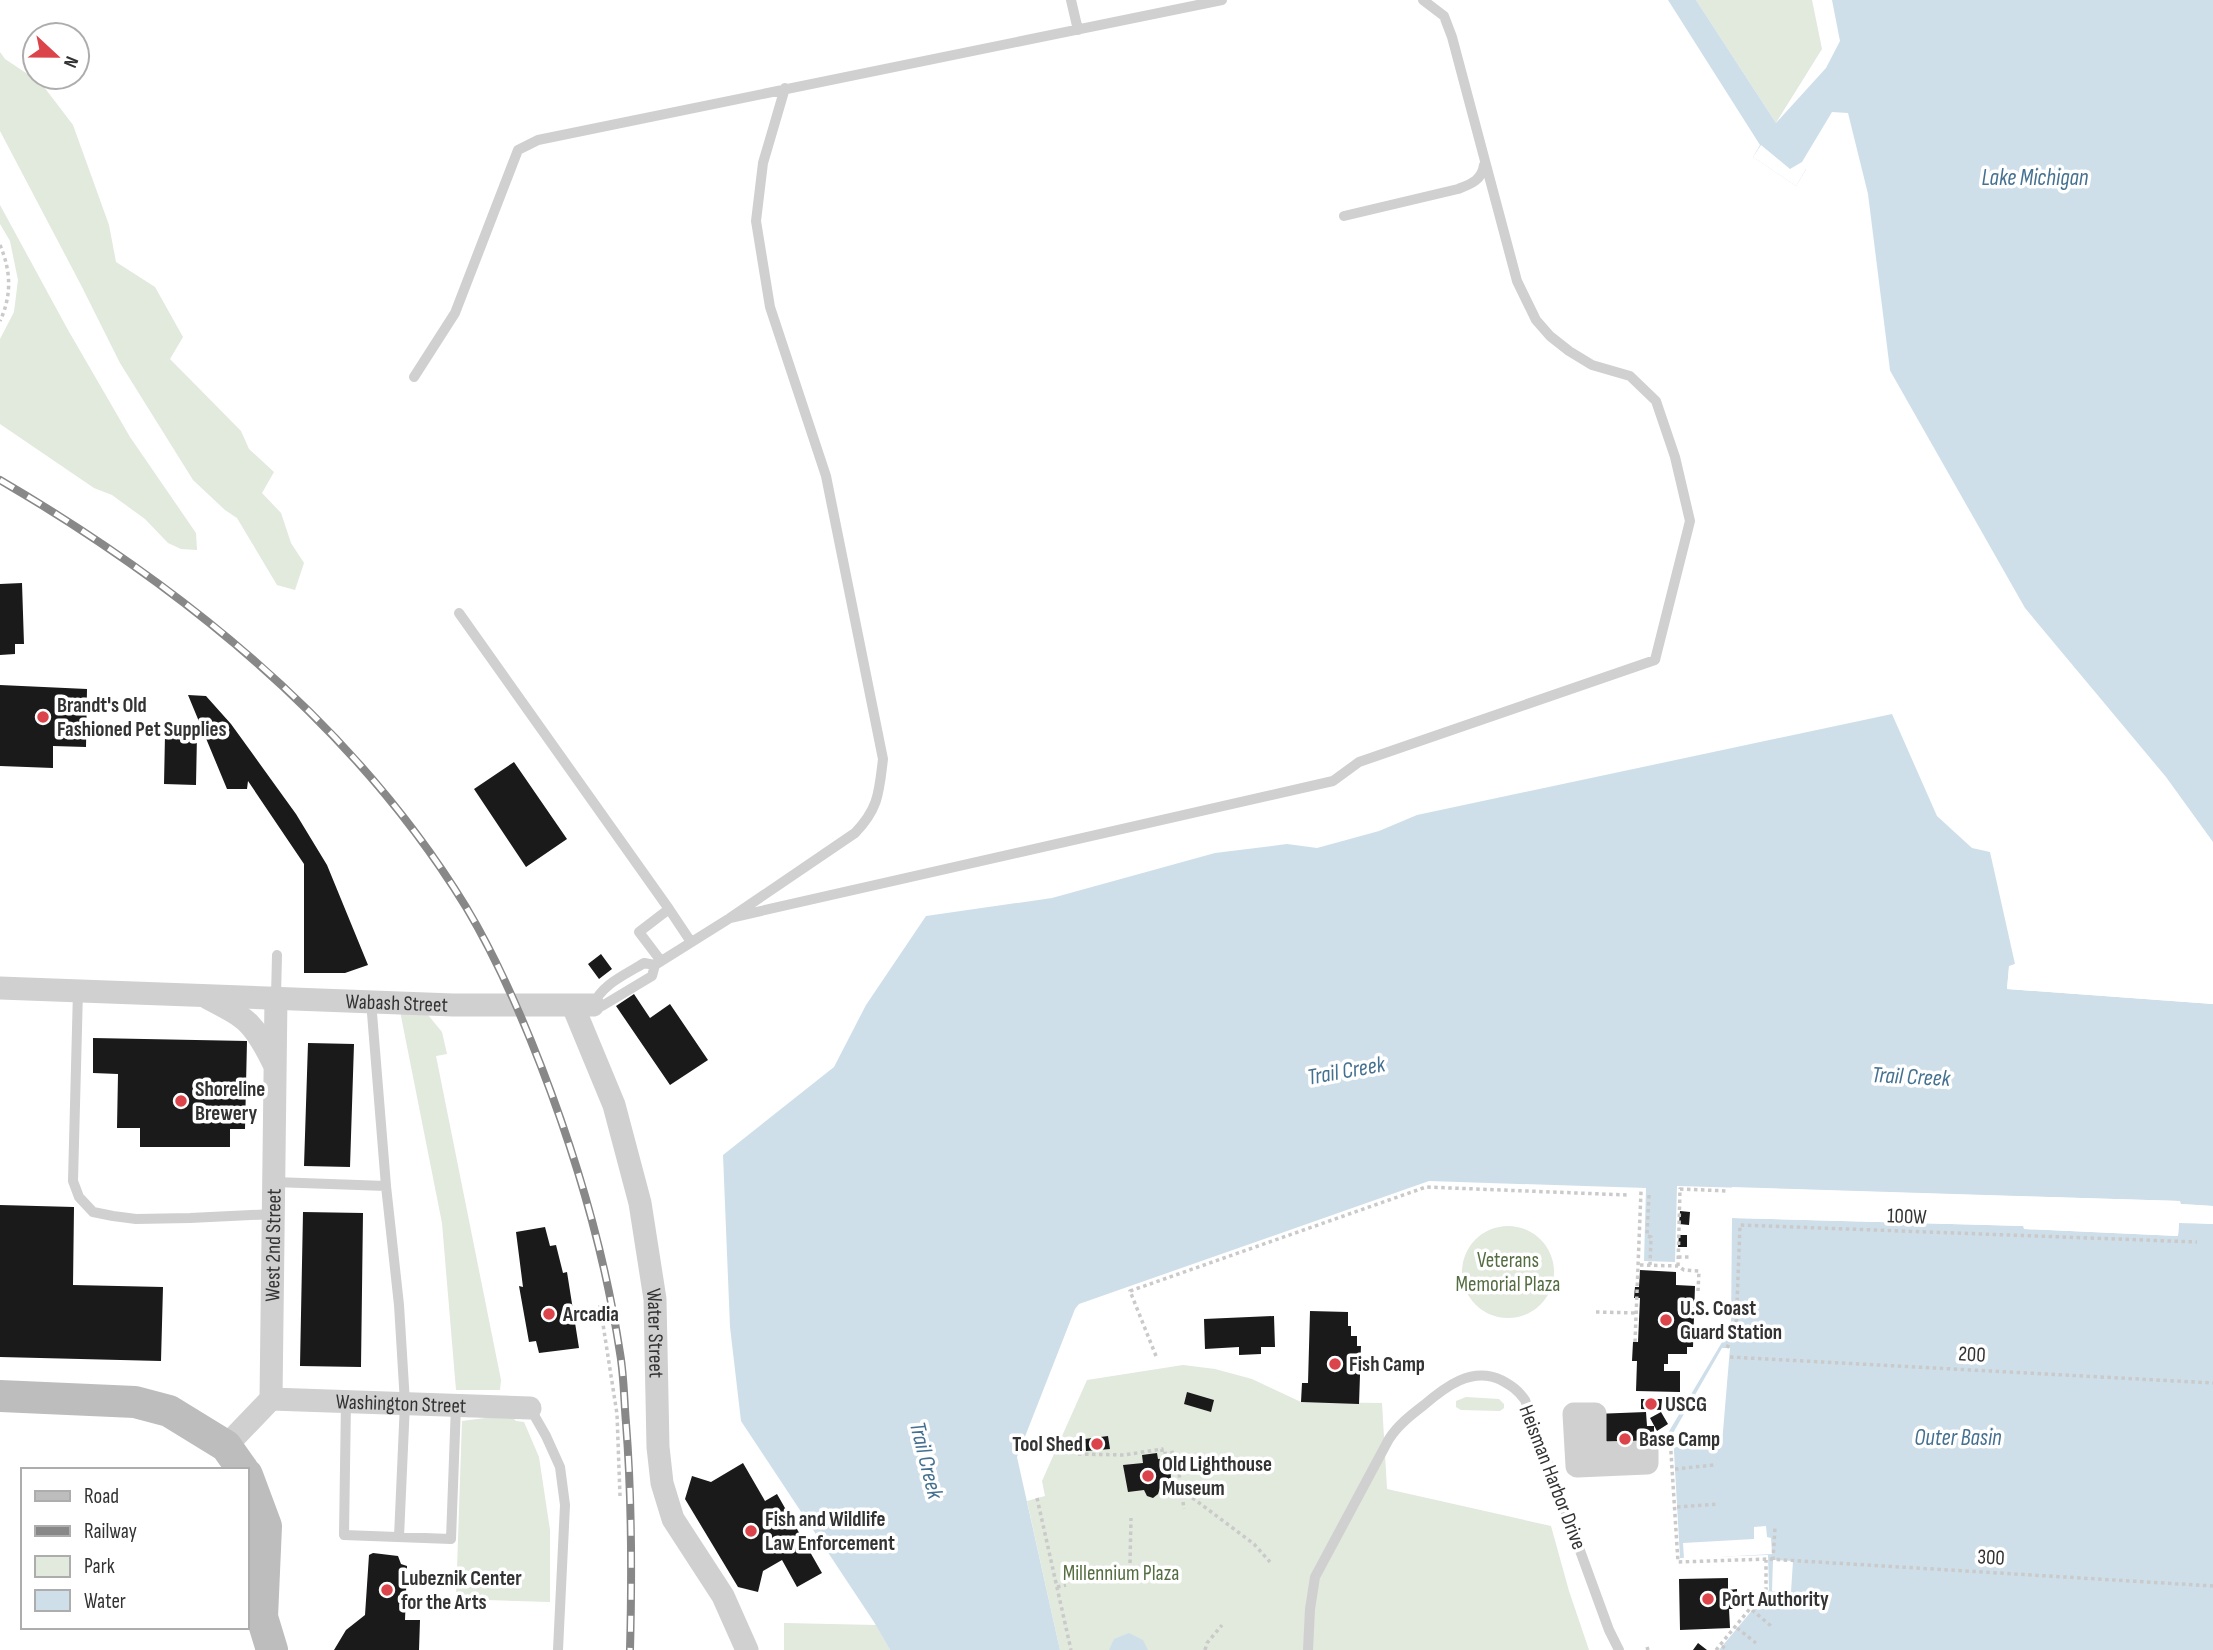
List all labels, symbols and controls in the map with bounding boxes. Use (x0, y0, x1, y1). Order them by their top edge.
north arrow (21, 21, 91, 91)
text: N (58, 53, 83, 71)
water label: Lake Michigan (1982, 164, 2089, 192)
place label: Brandt's Old Fashioned Pet Supplies (57, 693, 227, 742)
marker: Brandt's Old Fashioned Pet Supplies (35, 709, 51, 725)
street label: Wabash Street (345, 989, 448, 1018)
water label: Trail Creek (1305, 1050, 1389, 1092)
water label: Trail Creek (1871, 1061, 1952, 1093)
place label: Shoreline Brewery (195, 1077, 265, 1126)
marker: Shoreline Brewery (173, 1093, 189, 1109)
street label: West 2nd Street (260, 1188, 287, 1302)
street label: 100W (1887, 1203, 1927, 1230)
park label: Veterans Memorial Plaza (1456, 1248, 1560, 1297)
street label: Water Street (641, 1287, 669, 1378)
place label: U.S. Coast Guard Station (1680, 1296, 1782, 1345)
place label: Arcadia (562, 1302, 619, 1327)
marker: Arcadia (541, 1306, 557, 1322)
marker: U.S. Coast Guard Station (1658, 1312, 1674, 1328)
street label: 200 (1958, 1341, 1986, 1368)
place label: Fish Camp (1349, 1352, 1425, 1377)
marker: Fish Camp (1327, 1356, 1343, 1372)
street label: Washington Street (335, 1389, 467, 1419)
place label: USCG (1665, 1392, 1707, 1417)
marker: USCG (1643, 1396, 1659, 1412)
street label: Heisman Harbor Drive (1514, 1401, 1592, 1553)
water label: Trail Creek (903, 1419, 949, 1503)
water label: Outer Basin (1914, 1424, 2002, 1452)
place label: Base Camp (1639, 1427, 1720, 1452)
marker: Base Camp (1617, 1431, 1633, 1447)
place label: Tool Shed (1012, 1432, 1083, 1457)
marker: Tool Shed (1089, 1436, 1105, 1452)
place label: Old Lighthouse Museum (1162, 1452, 1272, 1501)
legend (21, 1468, 248, 1629)
marker: Old Lighthouse Museum (1140, 1468, 1156, 1484)
text: Road (84, 1484, 119, 1509)
place label: Fish and Wildlife Law Enforcement (765, 1507, 895, 1556)
text: Railway (84, 1519, 137, 1544)
marker: Fish and Wildlife Law Enforcement (743, 1523, 759, 1539)
street label: 300 (1977, 1544, 2005, 1571)
text: Park (84, 1554, 115, 1579)
park label: Millennium Plaza (1063, 1561, 1179, 1586)
place label: Lubeznik Center for the Arts (401, 1566, 522, 1615)
marker: Lubeznik Center for the Arts (379, 1582, 395, 1598)
place label: Port Authority (1722, 1587, 1829, 1612)
text: Water (84, 1589, 126, 1614)
marker: Port Authority (1700, 1591, 1716, 1607)

